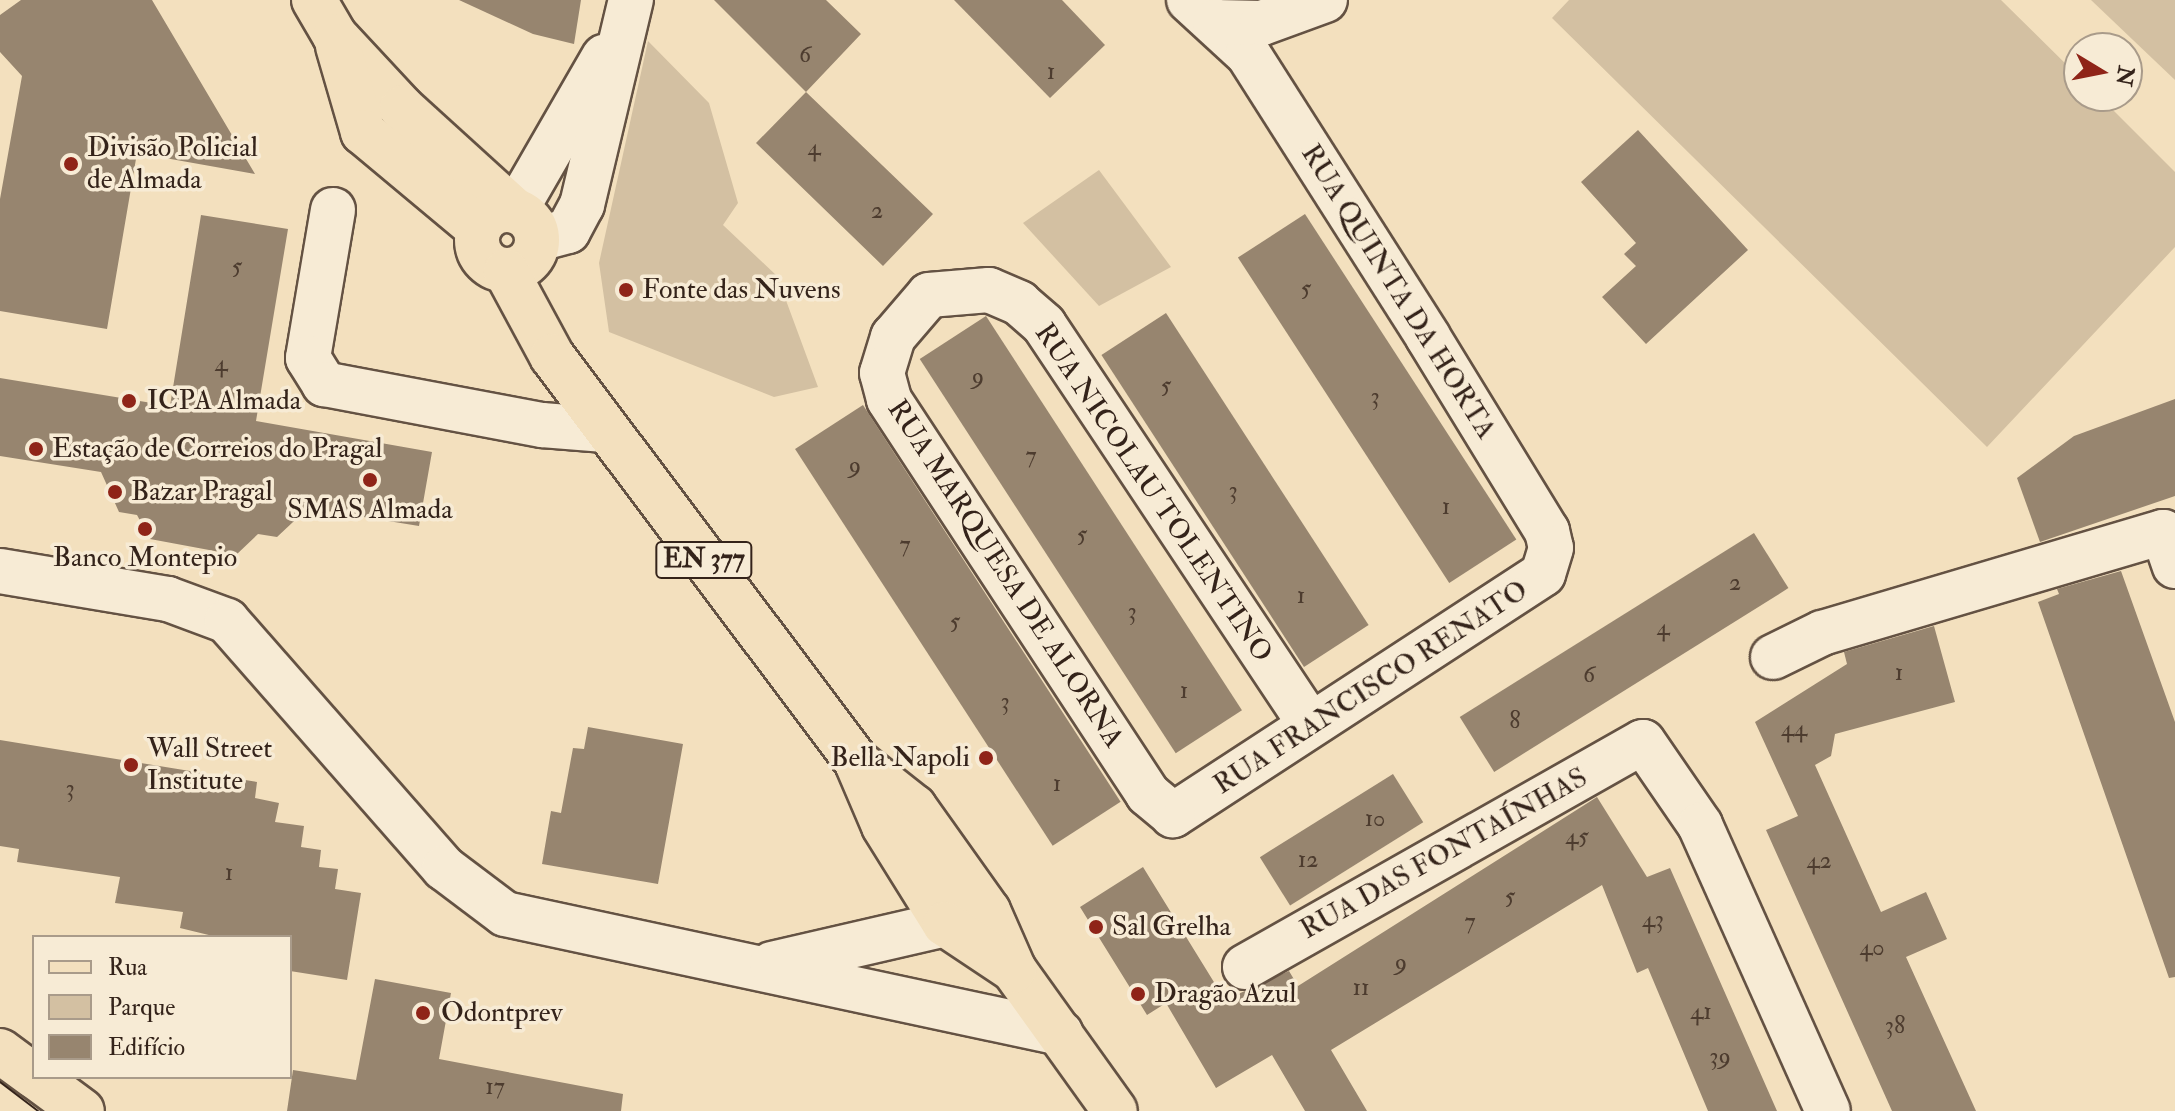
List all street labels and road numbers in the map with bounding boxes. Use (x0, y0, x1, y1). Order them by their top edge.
street label: RUA QUINTA DA HORTA (1293, 138, 1503, 446)
street label: RUA NICOLAU TOLENTINO (1027, 317, 1279, 669)
street label: RUA MARQUESA DE ALORNA (880, 394, 1130, 754)
road number: EN 377 (654, 538, 754, 582)
street label: RUA FRANCISCO RENATO (1208, 574, 1534, 802)
street label: RUA DAS FONTAÍNHAS (1295, 761, 1593, 947)

